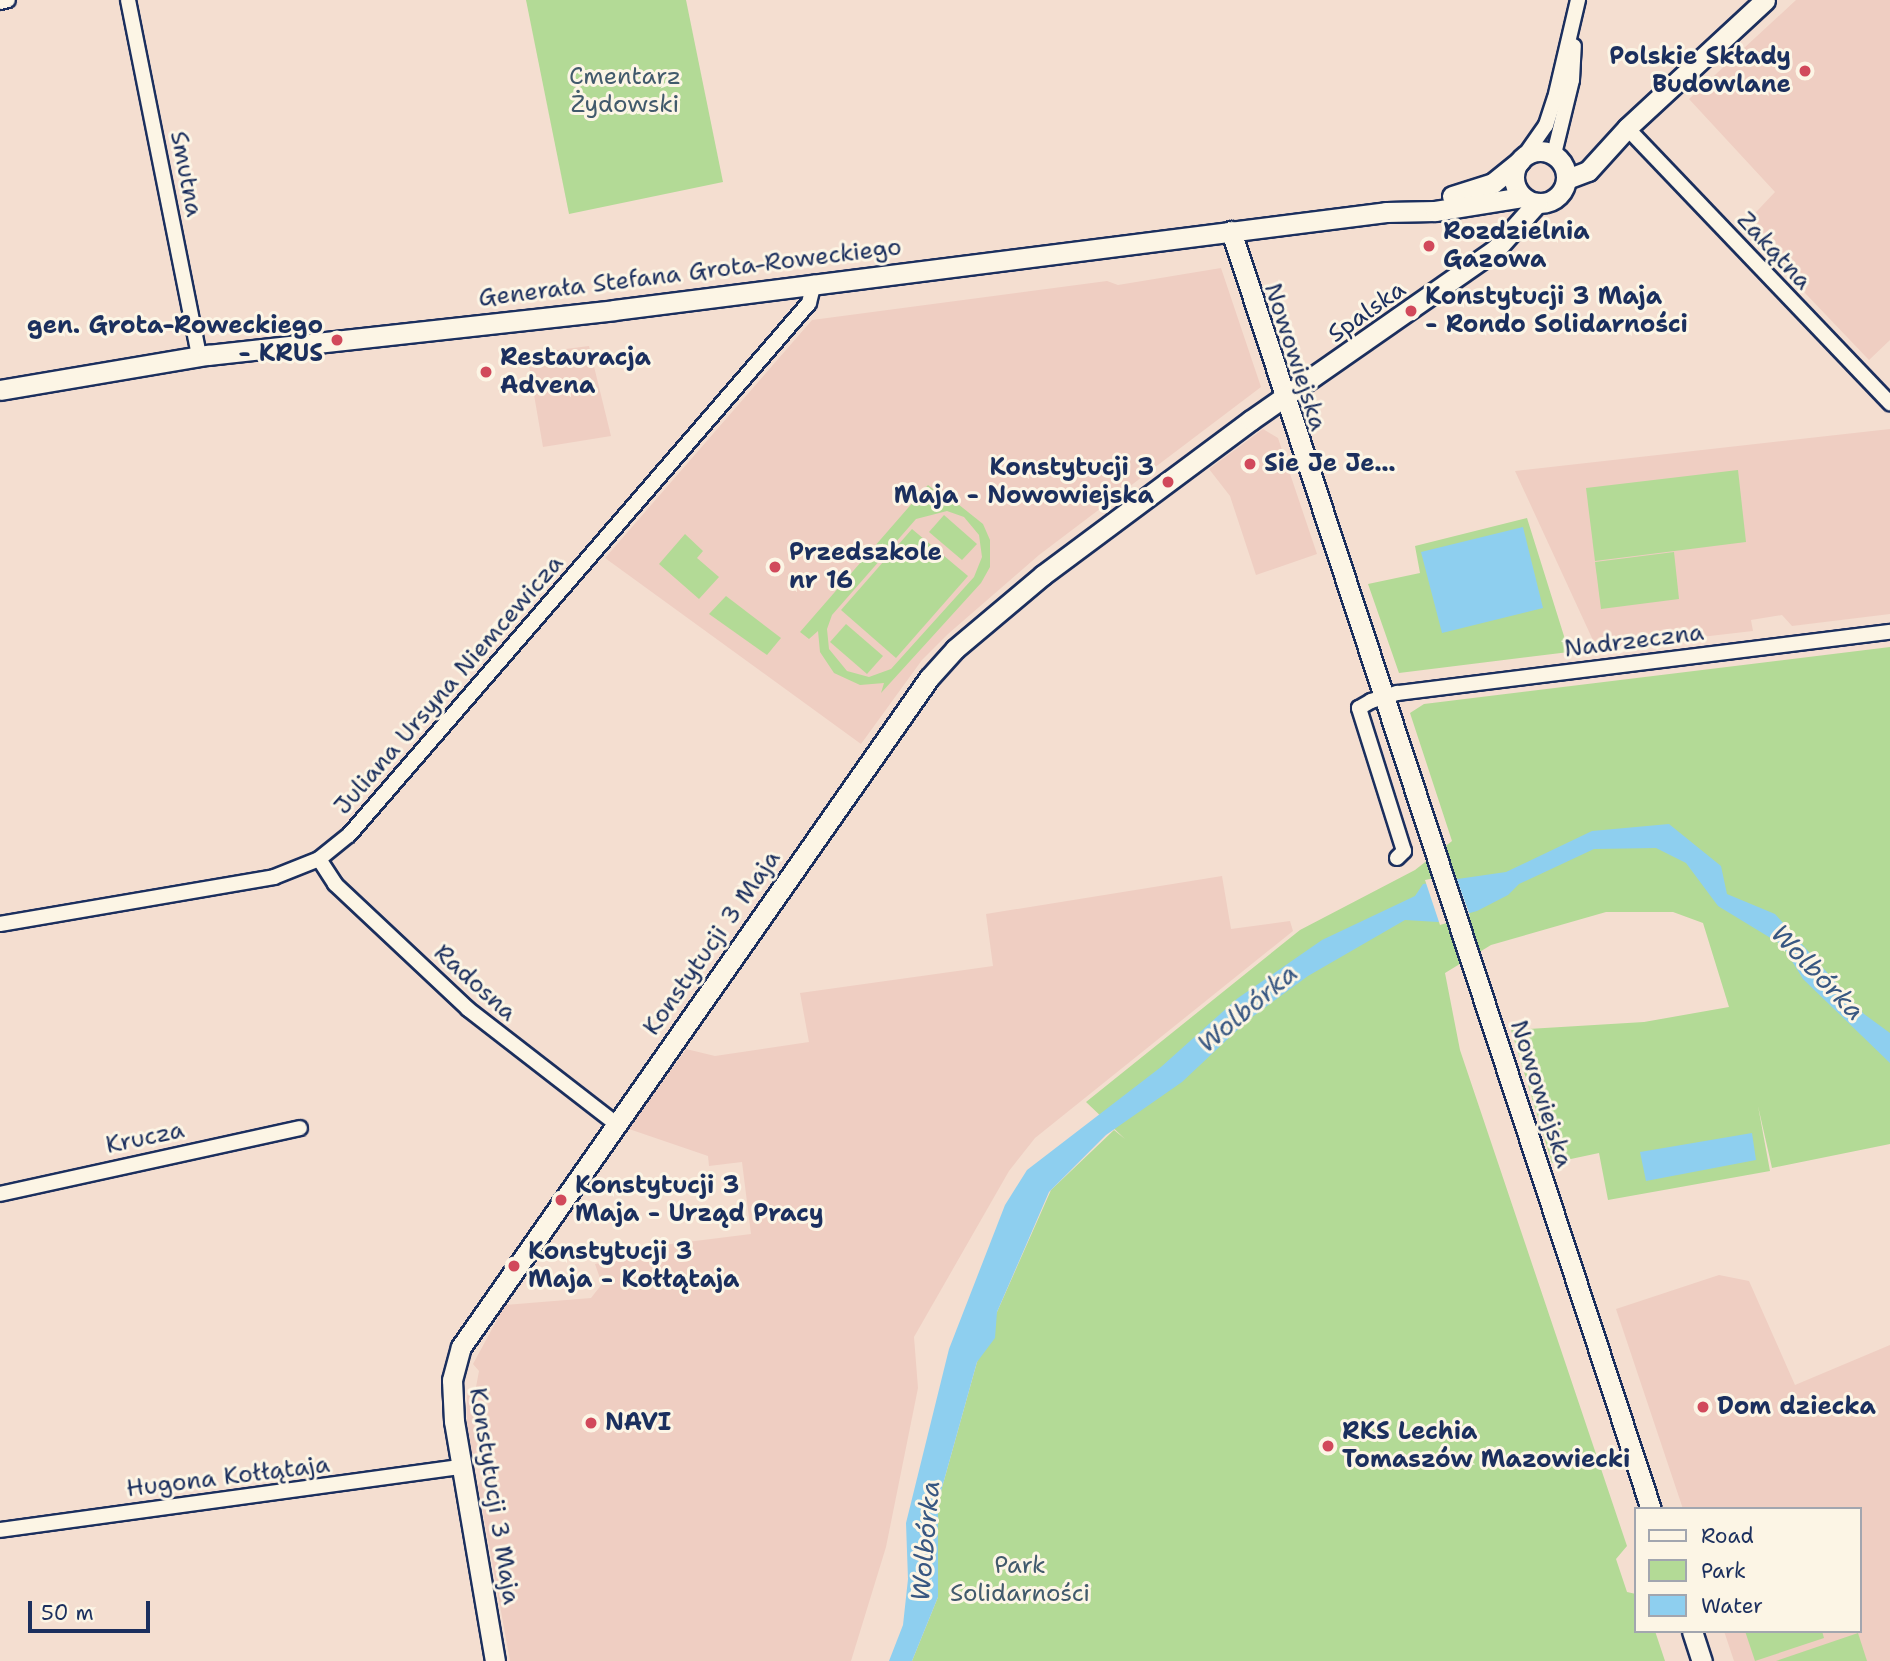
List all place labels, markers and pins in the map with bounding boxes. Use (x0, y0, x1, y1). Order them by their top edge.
place label: Polskie Składy Budowlane (1609, 43, 1791, 99)
marker: Polskie Składy Budowlane (1797, 63, 1813, 79)
place label: Rozdzielnia Gazowa (1443, 218, 1590, 274)
marker: Rozdzielnia Gazowa (1421, 238, 1437, 254)
place label: Konstytucji 3 Maja - Rondo Solidarności (1425, 283, 1688, 339)
marker: Konstytucji 3 Maja - Rondo Solidarności (1403, 303, 1419, 319)
place label: gen. Grota-Roweckiego - KRUS (27, 312, 323, 368)
marker: gen. Grota-Roweckiego - KRUS (329, 332, 345, 348)
place label: Restauracja Advena (500, 344, 651, 400)
marker: Restauracja Advena (478, 364, 494, 380)
place label: Sie Je Je... (1264, 450, 1396, 478)
place label: Konstytucji 3 Maja - Nowowiejska (894, 454, 1154, 510)
marker: Sie Je Je... (1242, 456, 1258, 472)
marker: Konstytucji 3 Maja - Nowowiejska (1160, 474, 1176, 490)
place label: Przedszkole nr 16 (789, 539, 942, 595)
marker: Przedszkole nr 16 (767, 559, 783, 575)
place label: Konstytucji 3 Maja - Urząd Pracy (575, 1172, 824, 1228)
marker: Konstytucji 3 Maja - Urząd Pracy (553, 1192, 569, 1208)
place label: Konstytucji 3 Maja - Kołłątaja (528, 1238, 739, 1294)
marker: Konstytucji 3 Maja - Kołłątaja (506, 1258, 522, 1274)
place label: Dom dziecka (1717, 1393, 1876, 1421)
marker: Dom dziecka (1695, 1399, 1711, 1415)
place label: NAVI (605, 1409, 671, 1437)
marker: NAVI (583, 1415, 599, 1431)
place label: RKS Lechia Tomaszów Mazowiecki (1342, 1418, 1630, 1474)
marker: RKS Lechia Tomaszów Mazowiecki (1320, 1438, 1336, 1454)

